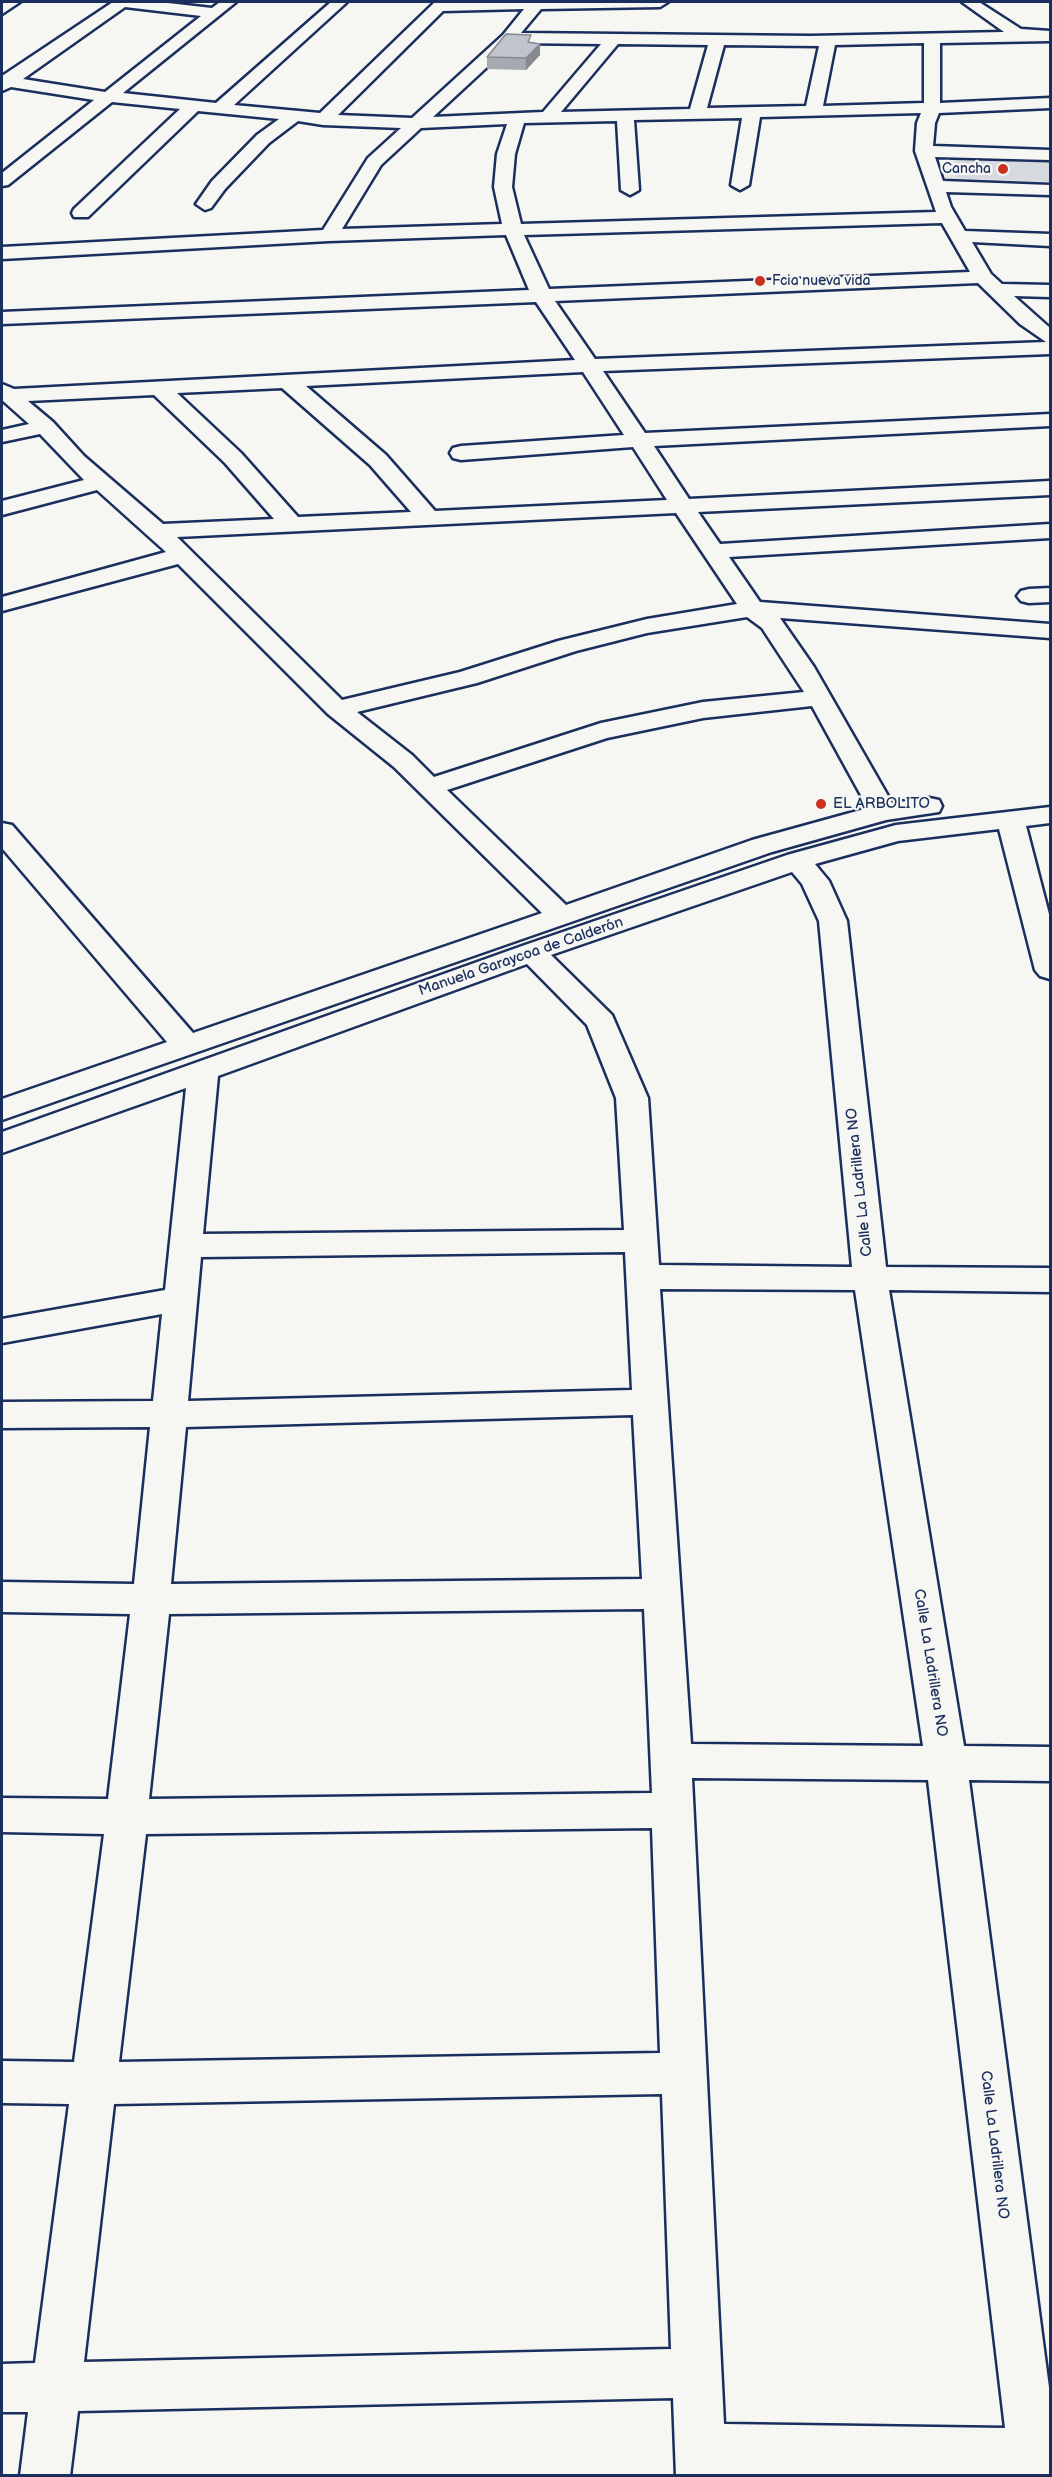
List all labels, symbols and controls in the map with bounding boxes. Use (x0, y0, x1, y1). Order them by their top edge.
place label: Cancha (942, 161, 991, 177)
marker: Cancha (996, 162, 1010, 176)
place label: Fcia nueva vida (772, 273, 870, 289)
marker: Fcia nueva vida (753, 274, 767, 288)
place label: EL ARBOLITO (833, 795, 930, 813)
marker: EL ARBOLITO (814, 797, 828, 811)
street label: Manuela Garaycoa de Calderón (416, 913, 626, 1001)
street label: Calle La Ladrillera NO (843, 1107, 877, 1257)
street label: Calle La Ladrillera NO (909, 1588, 951, 1738)
street label: Calle La Ladrillera NO (976, 2070, 1012, 2220)

